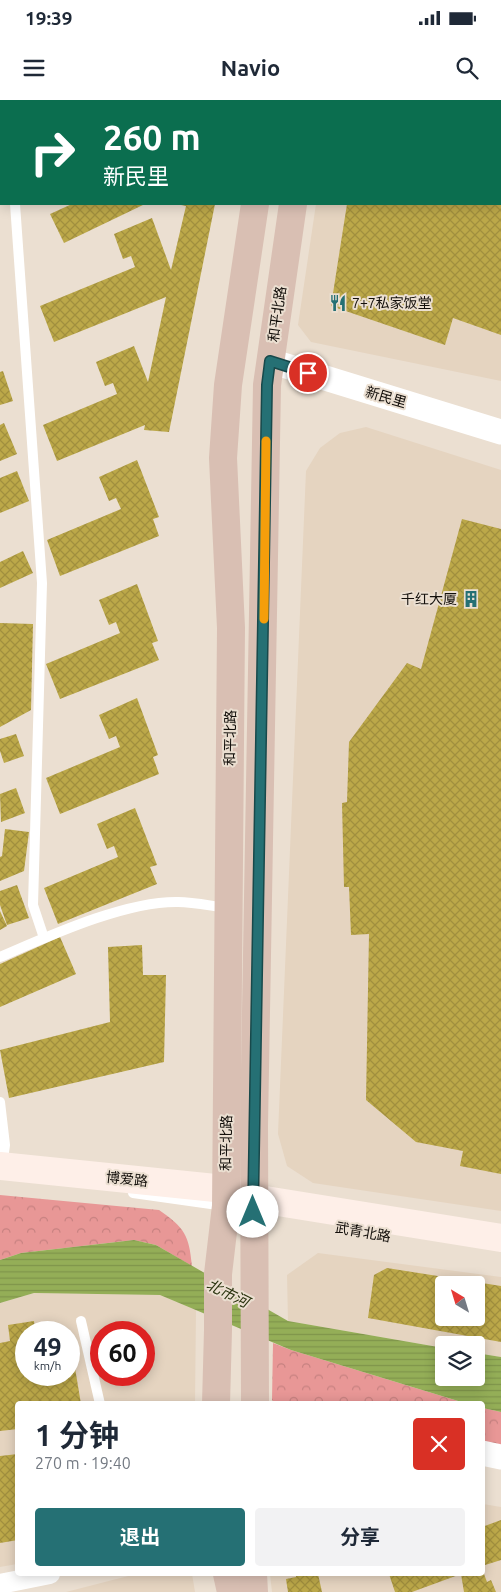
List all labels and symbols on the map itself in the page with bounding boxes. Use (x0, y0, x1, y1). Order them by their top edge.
street label: 和平北路 (265, 285, 289, 343)
restaurant icon: 7+7私家饭堂 (328, 293, 348, 313)
place label: 7+7私家饭堂 (352, 295, 432, 311)
pin (287, 352, 329, 394)
street label: 新民里 (364, 383, 408, 411)
building icon: 千红大厦 (461, 589, 481, 609)
place label: 千红大厦 (401, 591, 457, 607)
street label: 和平北路 (222, 710, 238, 766)
street label: 和平北路 (218, 1115, 234, 1171)
street label: 博爱路 (105, 1169, 149, 1189)
position arrow (226, 1185, 278, 1237)
street label: 武青北路 (334, 1219, 392, 1245)
water label: 北市河 (204, 1275, 255, 1312)
north arrow (435, 1276, 485, 1326)
speed limit sign: 60 (90, 1321, 155, 1386)

